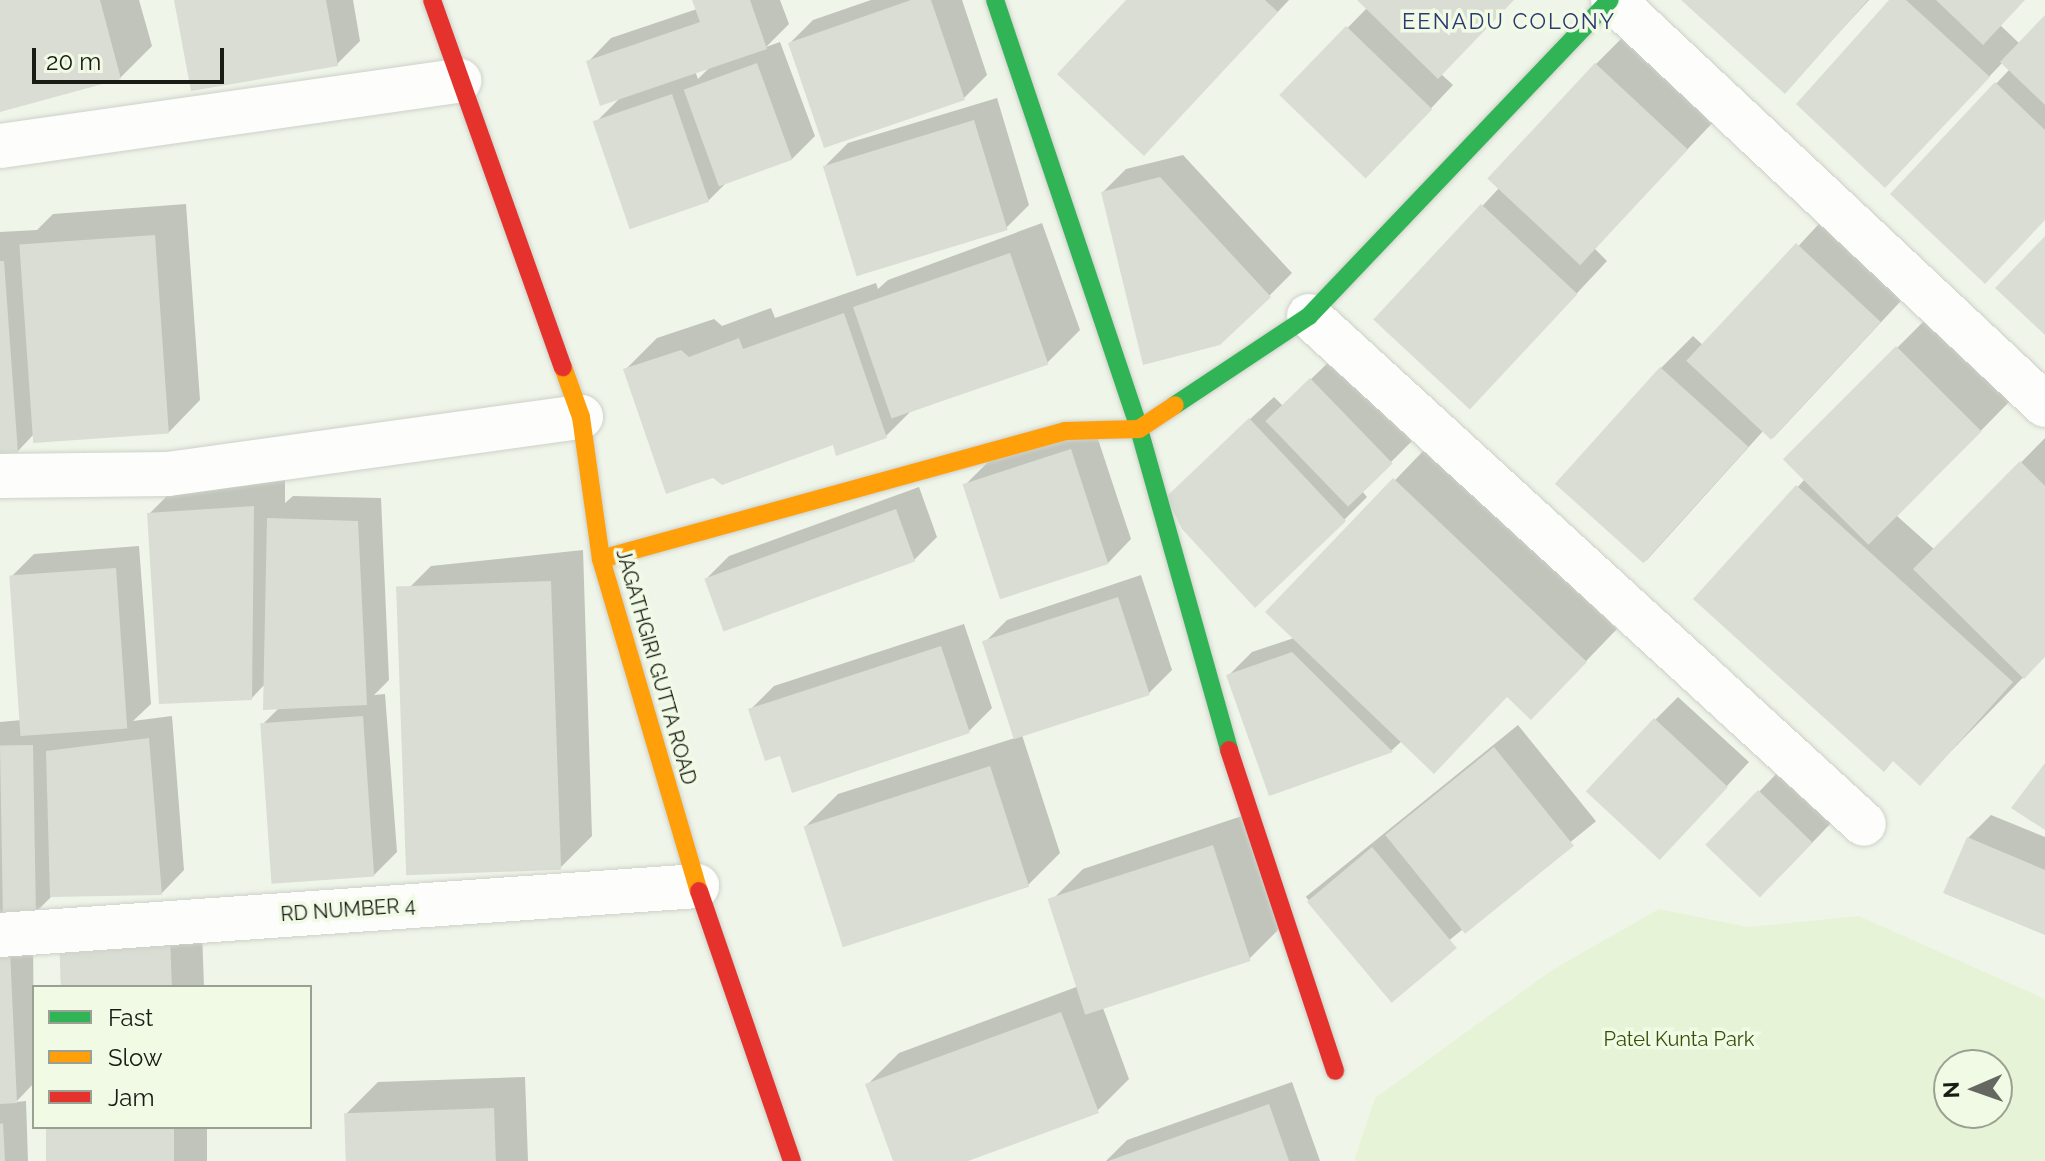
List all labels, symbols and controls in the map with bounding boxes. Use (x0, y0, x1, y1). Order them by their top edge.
district label: EENADU COLONY (1402, 9, 1616, 35)
scale bar (36, 32, 228, 82)
text: 20 m (46, 47, 101, 76)
street label: JAGATHGIRI GUTTA ROAD (611, 546, 701, 788)
street label: RD NUMBER 4 (280, 893, 416, 927)
legend (32, 985, 312, 1129)
text: Fast (108, 1003, 153, 1032)
park label: Patel Kunta Park (1603, 1027, 1755, 1051)
text: Slow (108, 1043, 162, 1072)
north arrow (1933, 1049, 2013, 1129)
text: N (1938, 1081, 1964, 1099)
text: Jam (108, 1083, 154, 1112)

